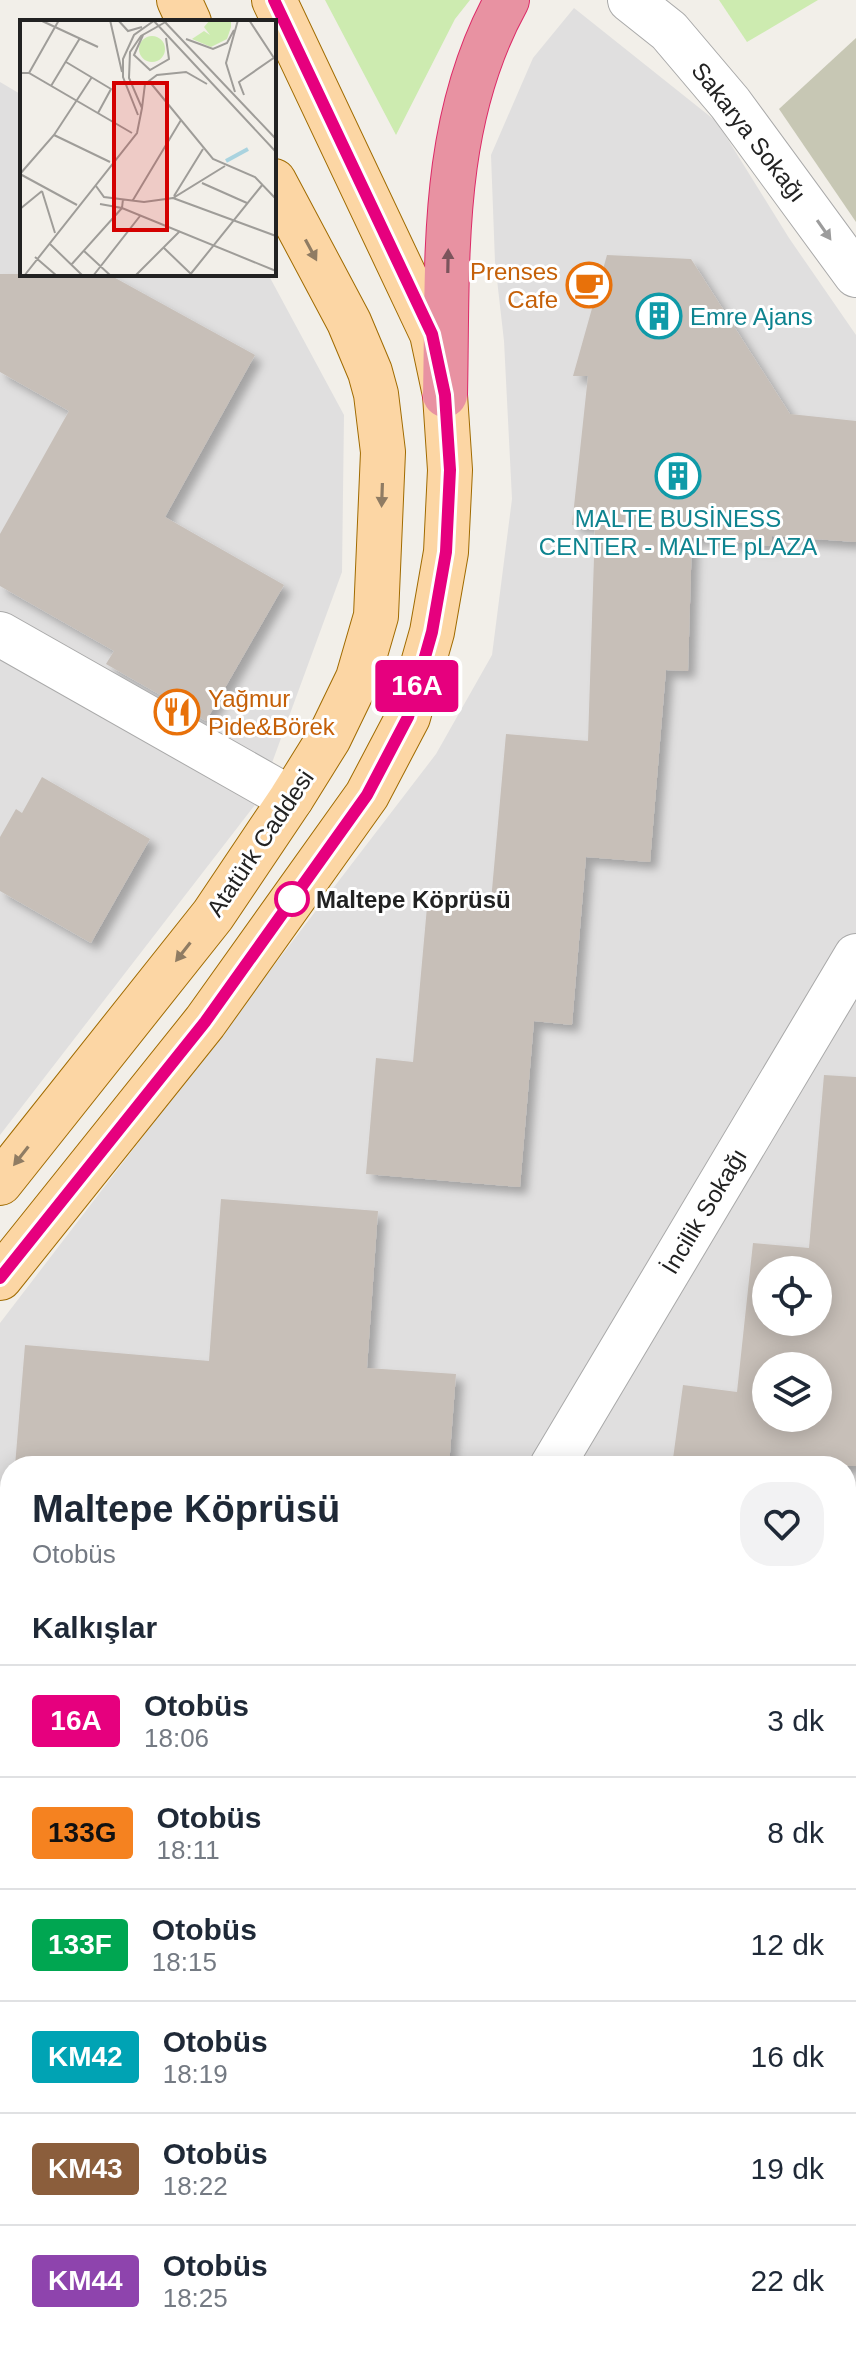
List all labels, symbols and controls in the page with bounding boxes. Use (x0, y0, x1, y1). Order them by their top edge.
inset map (20, 20, 276, 276)
street label: Sakarya Sokağı (686, 57, 812, 207)
one-way arrow (816, 219, 831, 240)
one-way arrow (303, 239, 317, 261)
one-way arrow (441, 248, 454, 273)
place label: Prenses Cafe (470, 258, 558, 313)
cafe icon: Prenses Cafe (565, 261, 613, 309)
building icon: Emre Ajans (635, 292, 683, 340)
place label: Emre Ajans (690, 303, 813, 330)
building icon: MALTE BUSİNESS CENTER - MALTE pLAZA (654, 452, 702, 500)
one-way arrow (375, 483, 388, 508)
place label: MALTE BUSİNESS CENTER - MALTE pLAZA (539, 505, 817, 560)
line badge: 16A (371, 660, 463, 712)
text: 16A (391, 670, 443, 701)
place label: Yağmur Pide&Börek (208, 685, 336, 740)
restaurant icon: Yağmur Pide&Börek (153, 688, 201, 736)
street label: Atatürk Caddesi (201, 765, 319, 921)
marker: Maltepe Köprüsü (275, 882, 309, 916)
place label: Maltepe Köprüsü (316, 886, 511, 913)
one-way arrow (175, 942, 192, 962)
street label: İncilik Sokağı (656, 1143, 752, 1279)
one-way arrow (14, 1146, 30, 1166)
map controls (752, 1256, 832, 1432)
button: locate (752, 1256, 832, 1336)
button: layers (752, 1352, 832, 1432)
button: heart (740, 1482, 824, 1566)
text: Maltepe Köprüsü (32, 1488, 340, 1530)
text: Otobüs (32, 1539, 116, 1569)
text: Kalkışlar (32, 1611, 157, 1644)
text: Otobüs (144, 1689, 249, 1722)
text: 3 dk (767, 1704, 824, 1737)
text: 16A (50, 1705, 102, 1736)
text: 18:06 (144, 1723, 209, 1753)
text: Otobüs (157, 1801, 262, 1834)
text: 8 dk (767, 1816, 824, 1849)
text: 133G (48, 1817, 117, 1848)
text: 18:11 (157, 1835, 220, 1865)
text: Otobüs (152, 1913, 257, 1946)
text: 12 dk (751, 1928, 824, 1961)
text: 133F (48, 1929, 112, 1960)
text: 18:15 (152, 1947, 217, 1977)
text: Otobüs (163, 2025, 268, 2058)
text: 16 dk (751, 2040, 824, 2073)
text: KM42 (48, 2041, 123, 2072)
text: 18:19 (163, 2059, 228, 2089)
text: Otobüs (163, 2137, 268, 2170)
text: 19 dk (751, 2152, 824, 2185)
text: KM43 (48, 2153, 123, 2184)
text: 18:22 (163, 2171, 228, 2201)
text: Otobüs (163, 2249, 268, 2282)
text: 22 dk (751, 2264, 824, 2297)
text: KM44 (48, 2265, 123, 2296)
text: 18:25 (163, 2283, 228, 2313)

